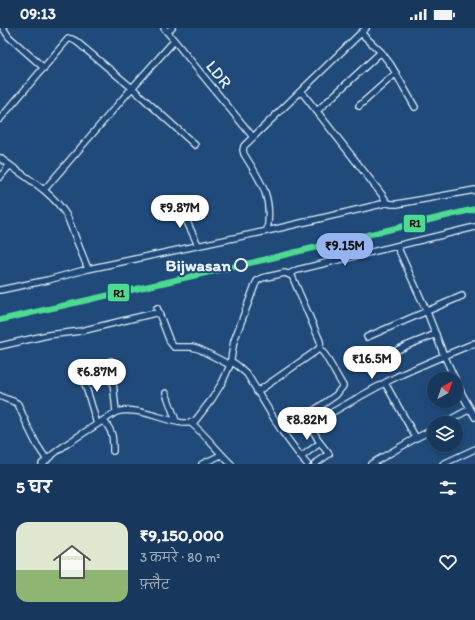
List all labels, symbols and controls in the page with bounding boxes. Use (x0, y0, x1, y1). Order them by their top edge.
text: 09:13 (20, 5, 56, 23)
street label: LDR (202, 56, 236, 92)
pin: ₹9.87M (147, 195, 213, 229)
text: ₹9.87M (160, 200, 200, 215)
line badge: R1 (403, 214, 426, 233)
text: R1 (409, 217, 422, 230)
pin: ₹9.15M (312, 233, 378, 267)
text: ₹9.15M (325, 238, 365, 253)
place label: Bijwasan (165, 255, 231, 276)
marker: Bijwasan (234, 258, 248, 272)
line badge: R1 (107, 283, 130, 302)
text: R1 (113, 287, 126, 300)
pin: ₹16.5M (339, 346, 405, 380)
text: ₹16.5M (352, 351, 392, 366)
pin: ₹6.87M (64, 359, 130, 393)
text: ₹6.87M (77, 364, 117, 379)
north arrow (427, 372, 463, 408)
map controls (427, 372, 463, 452)
pin: ₹8.82M (274, 407, 340, 441)
text: ₹8.82M (287, 412, 327, 427)
button: layers (427, 416, 463, 452)
text: 5 घर (16, 477, 51, 497)
icon: filters (437, 477, 459, 499)
text: ₹9,150,000 (140, 525, 224, 545)
icon: home (48, 538, 96, 586)
text: 3 कमरे · 80 m² (140, 550, 220, 565)
icon: heart (437, 551, 459, 573)
text: फ़्लैट (140, 577, 170, 592)

